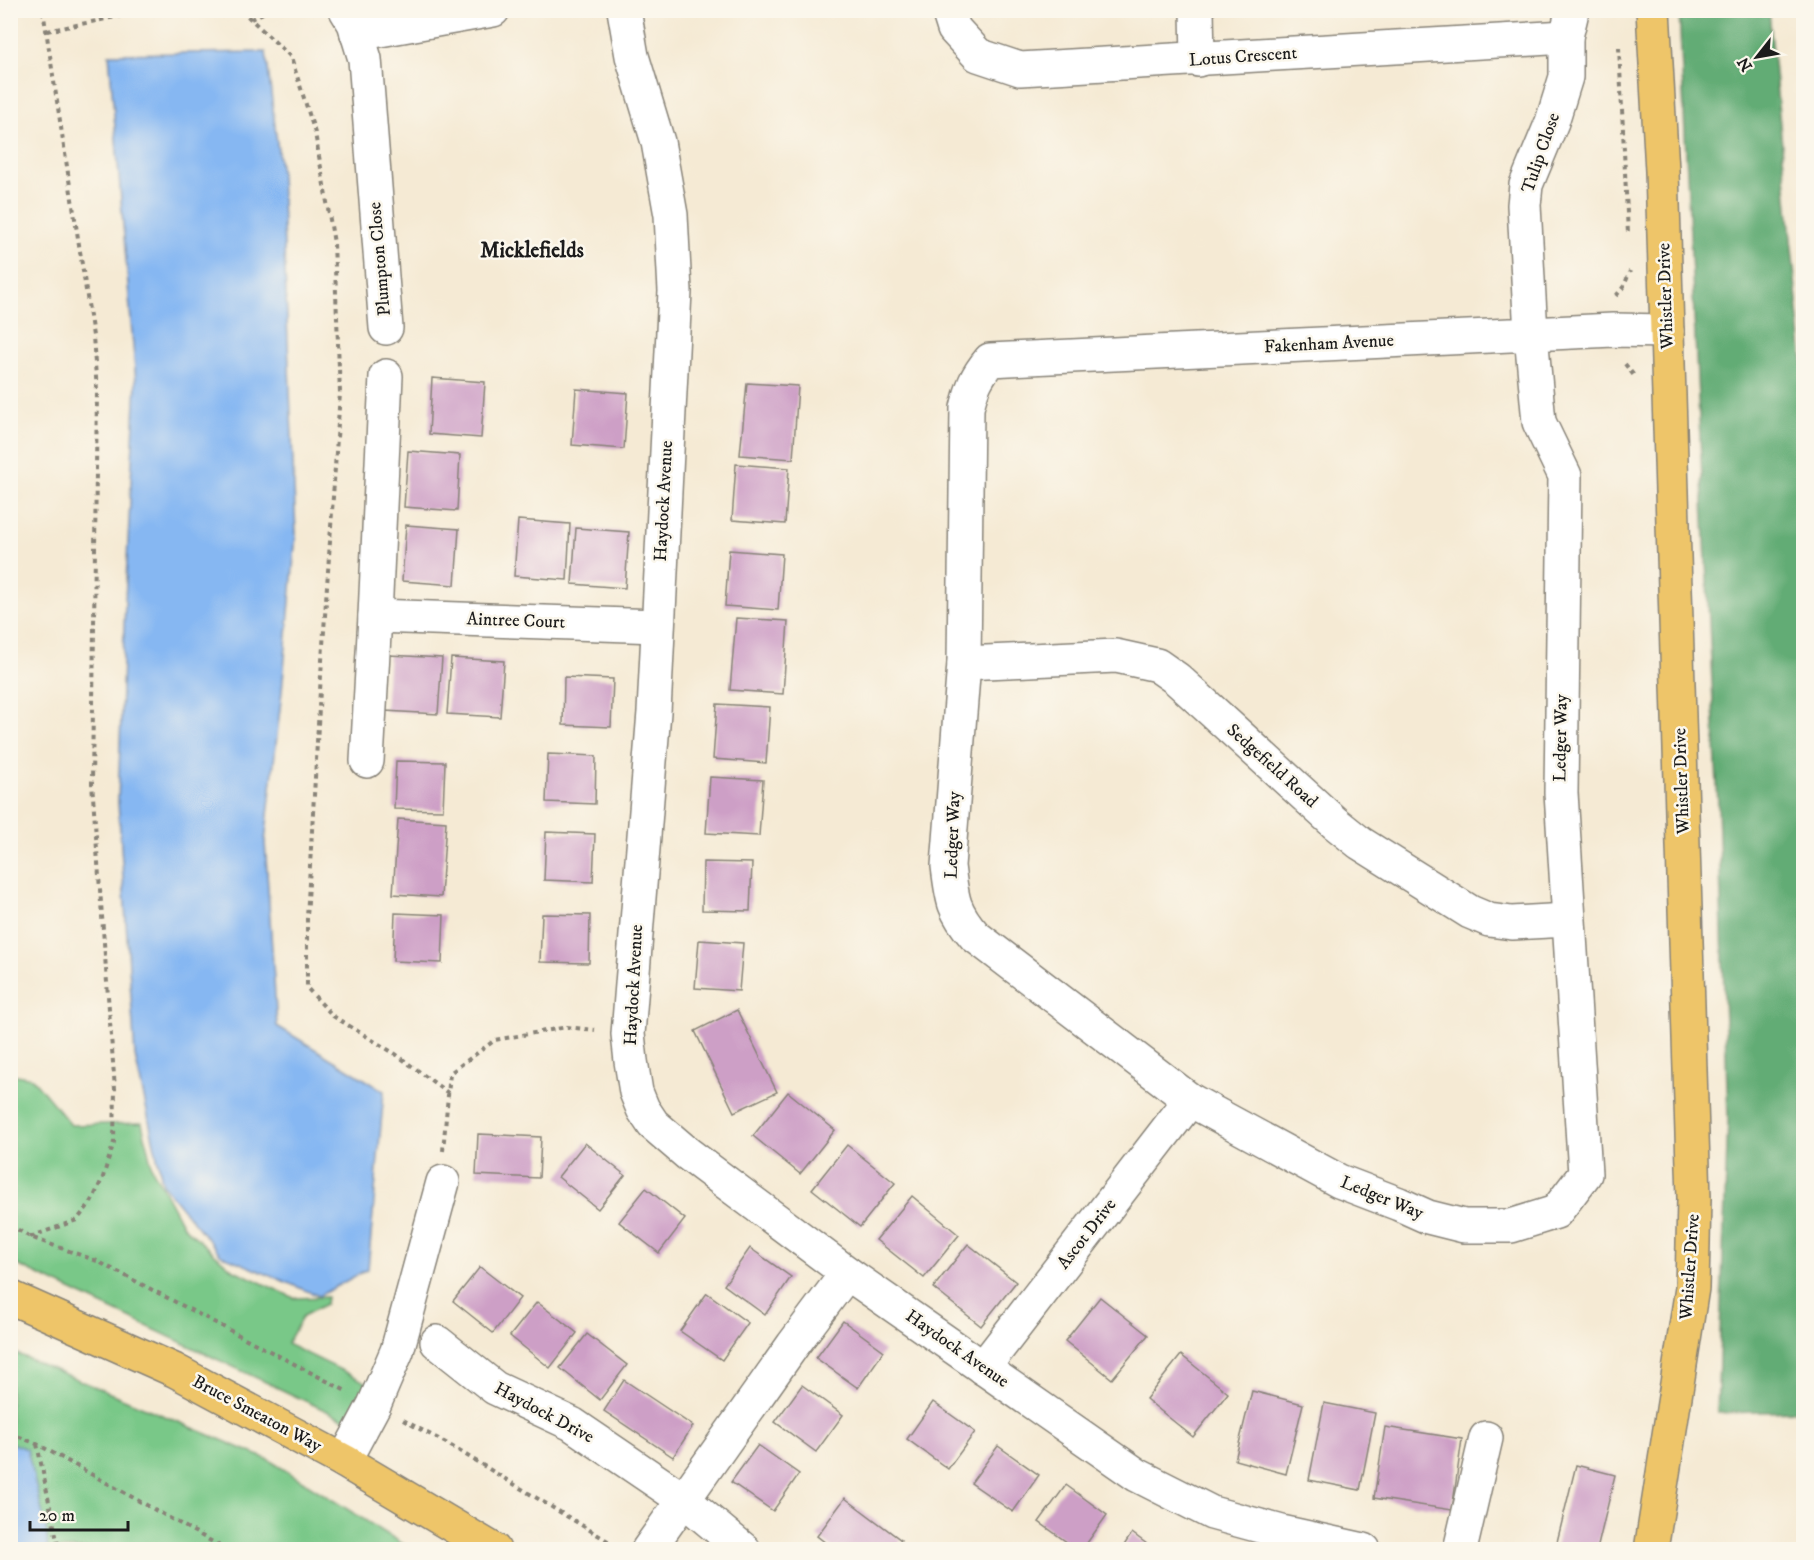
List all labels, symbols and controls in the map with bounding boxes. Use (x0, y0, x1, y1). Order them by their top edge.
north arrow (1727, 27, 1787, 87)
street label: Lotus Crescent (1188, 42, 1298, 72)
text: N (1733, 53, 1757, 75)
street label: Tulip Close (1517, 110, 1565, 196)
street label: Plumpton Close (364, 201, 396, 317)
district label: Micklefields (480, 238, 584, 264)
street label: Whistler Drive (1653, 243, 1679, 350)
street label: Fakenham Avenue (1263, 330, 1395, 358)
street label: Haydock Avenue (650, 440, 678, 562)
street label: Aintree Court (466, 608, 566, 634)
street label: Ledger Way (1549, 694, 1573, 782)
street label: Sedgefield Road (1222, 719, 1322, 813)
street label: Whistler Drive (1669, 728, 1695, 835)
street label: Ledger Way (940, 790, 966, 879)
street label: Haydock Avenue (620, 924, 648, 1046)
street label: Ledger Way (1337, 1171, 1427, 1225)
street label: Ascot Drive (1053, 1194, 1121, 1274)
street label: Whistler Drive (1675, 1213, 1705, 1322)
street label: Haydock Avenue (901, 1305, 1013, 1393)
street label: Bruce Smeaton Way (189, 1371, 326, 1458)
street label: Haydock Drive (491, 1378, 597, 1448)
scale bar (30, 1494, 128, 1532)
text: 20 m (39, 1505, 75, 1527)

